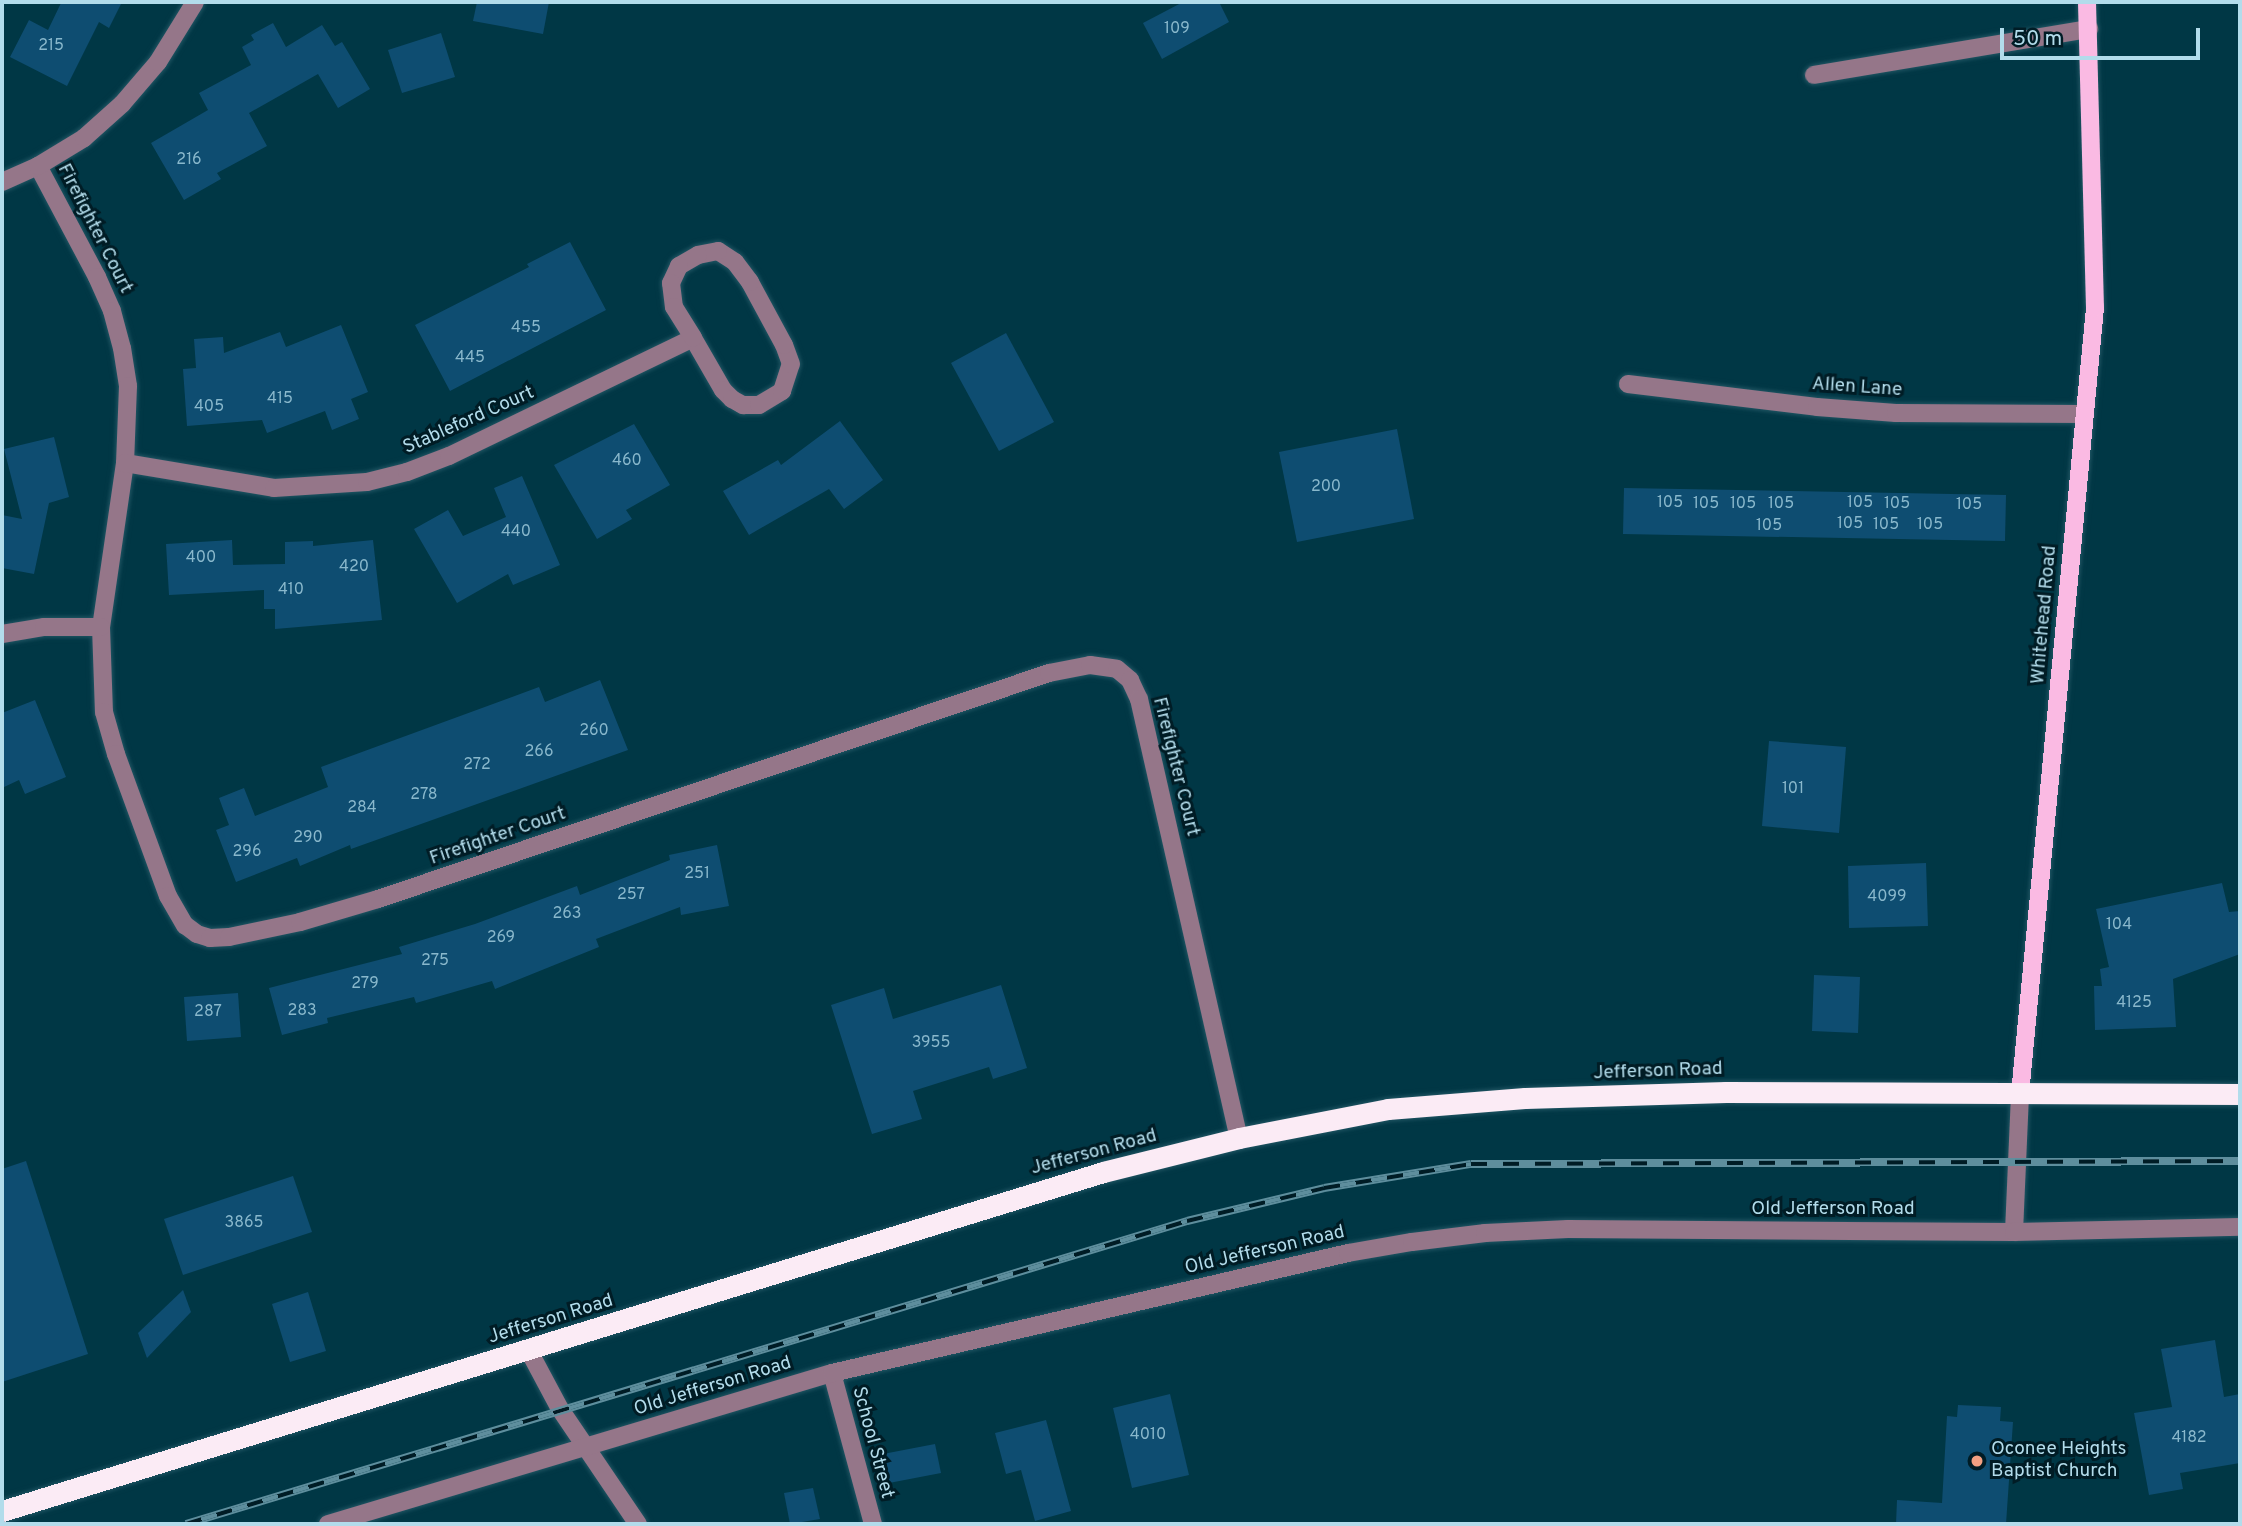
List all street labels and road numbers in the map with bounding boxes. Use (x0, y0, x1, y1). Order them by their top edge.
street label: Firefighter Court (52, 160, 136, 298)
street label: Allen Lane (1811, 373, 1903, 403)
street label: Stableford Court (400, 382, 538, 460)
street label: Whitehead Road (2028, 545, 2062, 685)
street label: Firefighter Court (1147, 695, 1203, 839)
street label: Firefighter Court (427, 803, 569, 871)
street label: Jefferson Road (1593, 1058, 1723, 1086)
street label: Jefferson Road (1029, 1125, 1159, 1181)
street label: Old Jefferson Road (1751, 1199, 1915, 1221)
street label: Old Jefferson Road (1183, 1222, 1347, 1280)
street label: Jefferson Road (486, 1290, 616, 1350)
street label: Old Jefferson Road (632, 1352, 794, 1422)
street label: School Street (846, 1385, 898, 1501)

